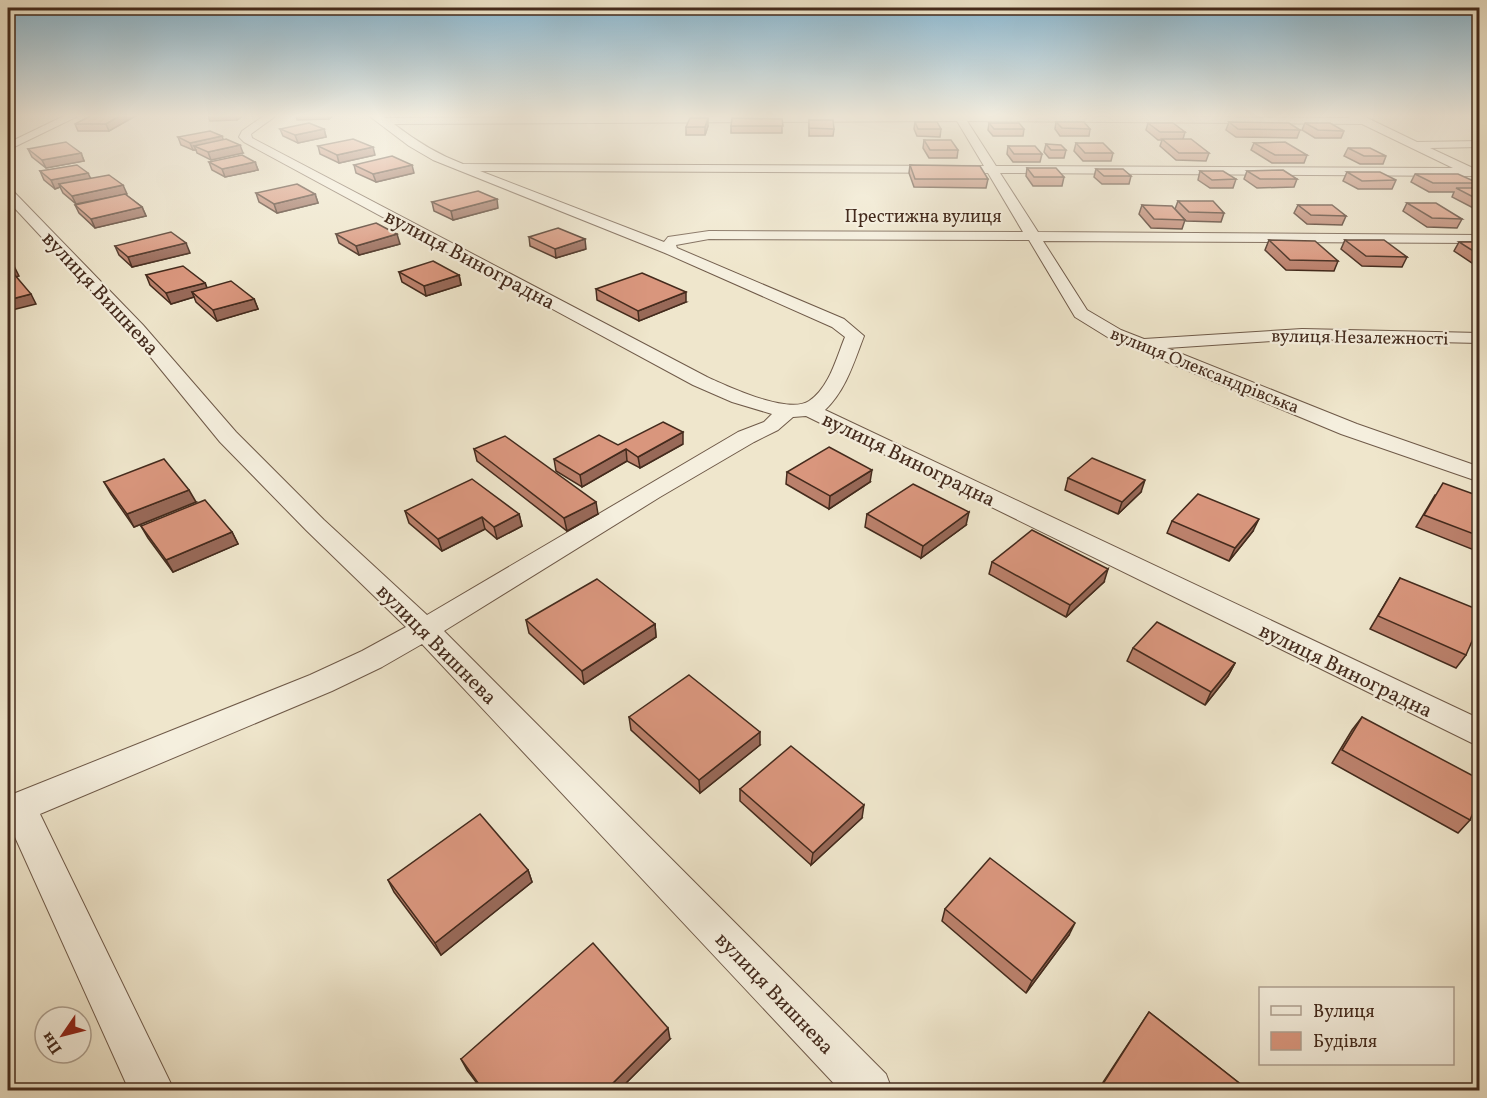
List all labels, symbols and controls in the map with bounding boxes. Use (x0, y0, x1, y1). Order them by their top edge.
street label: вулиця Виноградна (379, 203, 560, 318)
street label: Престижна вулиця (844, 205, 1002, 230)
street label: вулиця Вишнева (35, 226, 165, 362)
street label: вулиця Олександрівська (1106, 322, 1303, 421)
street label: вулиця Незалежності (1271, 324, 1449, 353)
street label: вулиця Виноградна (817, 406, 1000, 515)
street label: вулиця Вишнева (369, 578, 503, 712)
street label: вулиця Виноградна (1254, 617, 1437, 726)
street label: вулиця Вишнева (708, 926, 840, 1062)
legend (1259, 987, 1454, 1065)
text: Вулиця (1313, 1000, 1375, 1025)
north arrow (33, 1005, 93, 1065)
text: Пн (37, 1027, 68, 1058)
text: Будівля (1313, 1030, 1377, 1055)

